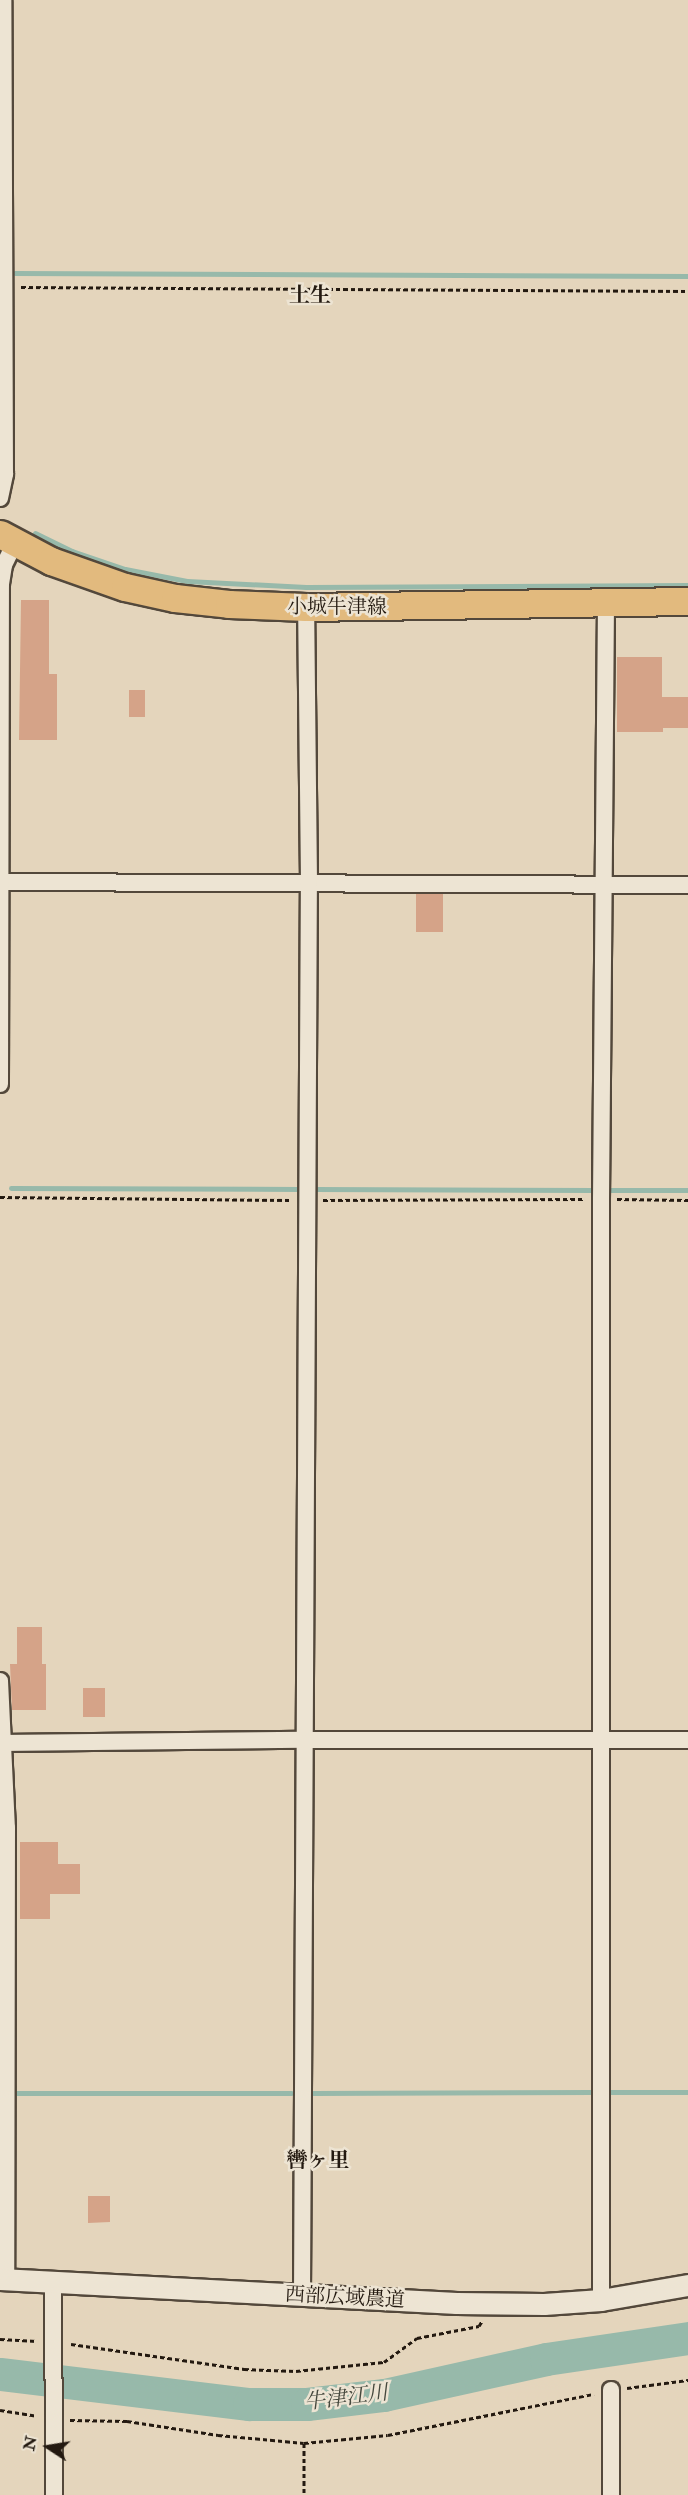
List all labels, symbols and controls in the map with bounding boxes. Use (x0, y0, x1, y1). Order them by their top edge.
district label: 土生 (289, 283, 331, 309)
street label: 小城牛津線 (287, 594, 387, 618)
district label: 轡ヶ里 (287, 2148, 349, 2174)
street label: 西部広域農道 (284, 2282, 406, 2312)
water label: 牛津江川 (303, 2380, 389, 2416)
north arrow (18, 2417, 78, 2477)
text: N (19, 2434, 42, 2452)

